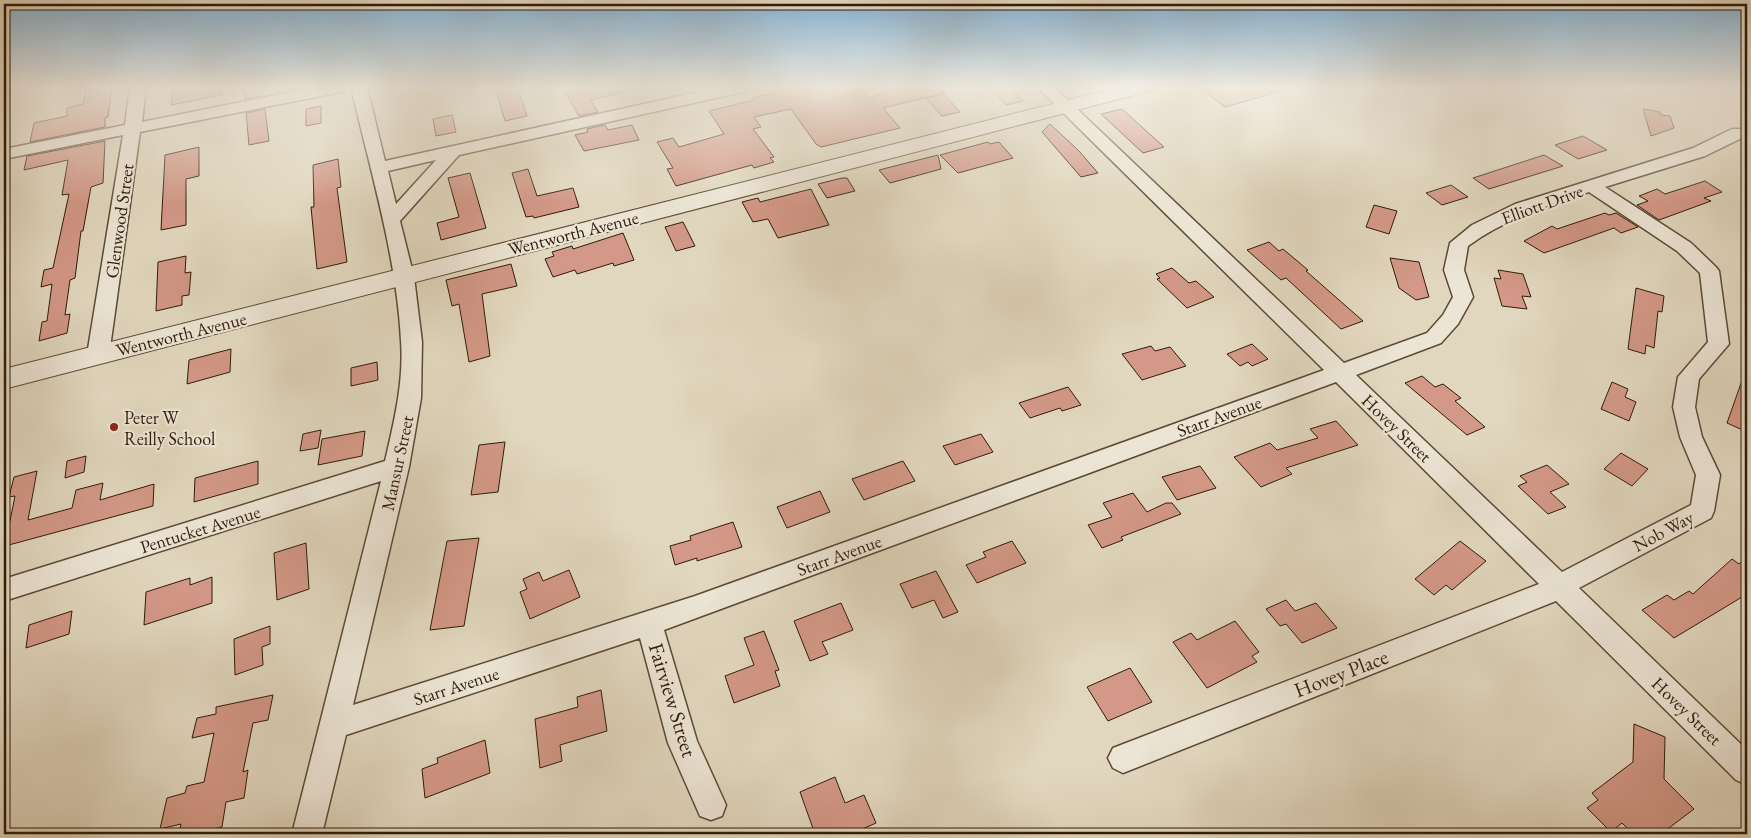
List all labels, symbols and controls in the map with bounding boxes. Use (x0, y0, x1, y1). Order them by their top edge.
street label: Glenwood Street (100, 162, 138, 280)
street label: Elliott Drive (1498, 179, 1586, 229)
street label: Wentworth Avenue (505, 206, 641, 260)
street label: Wentworth Avenue (113, 307, 249, 361)
street label: Hovey Street (1357, 389, 1437, 467)
street label: Starr Avenue (1173, 390, 1265, 442)
place label: Peter W Reilly School (124, 406, 215, 450)
street label: Mansur Street (376, 413, 418, 513)
marker: Peter W Reilly School (108, 421, 120, 433)
street label: Pentucket Avenue (137, 500, 263, 558)
street label: Nob Way (1629, 505, 1697, 557)
street label: Starr Avenue (793, 529, 885, 581)
street label: Fairview Street (643, 640, 703, 761)
street label: Hovey Place (1290, 643, 1392, 703)
street label: Starr Avenue (410, 661, 502, 711)
street label: Hovey Street (1647, 672, 1727, 750)

